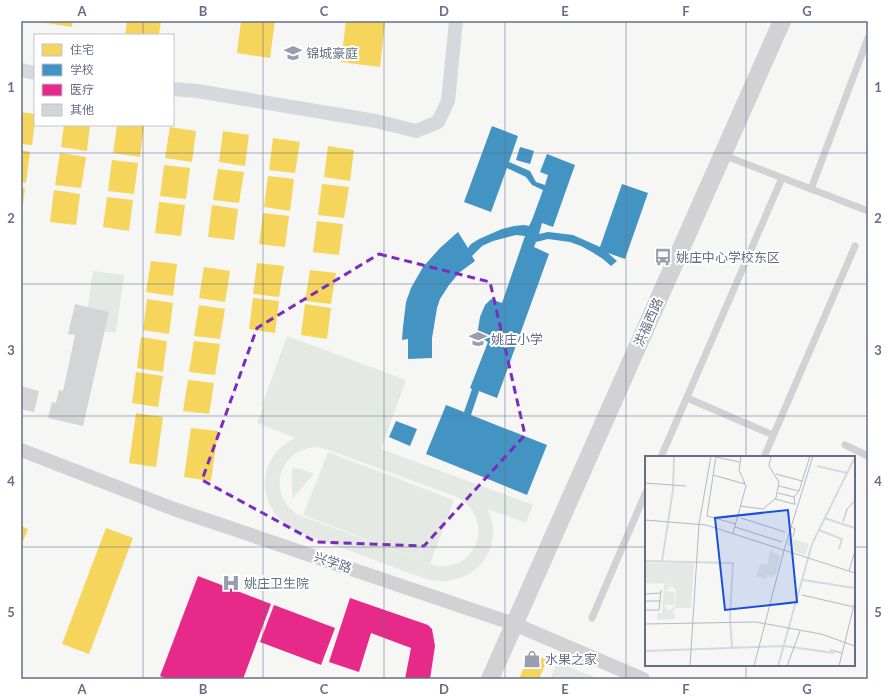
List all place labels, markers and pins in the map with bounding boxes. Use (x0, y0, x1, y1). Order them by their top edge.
school or university icon: 锦城豪庭 (283, 43, 303, 63)
place label: 锦城豪庭 (306, 45, 358, 61)
bus stop icon: 姚庄中心学校东区 (653, 247, 673, 267)
place label: 姚庄中心学校东区 (676, 249, 780, 265)
school or university icon: 姚庄小学 (468, 329, 488, 349)
place label: 姚庄小学 (491, 331, 543, 347)
hospital icon: 姚庄卫生院 (221, 573, 241, 593)
place label: 姚庄卫生院 (244, 575, 309, 591)
shop icon: 水果之家 (522, 649, 542, 669)
place label: 水果之家 (545, 651, 597, 667)

